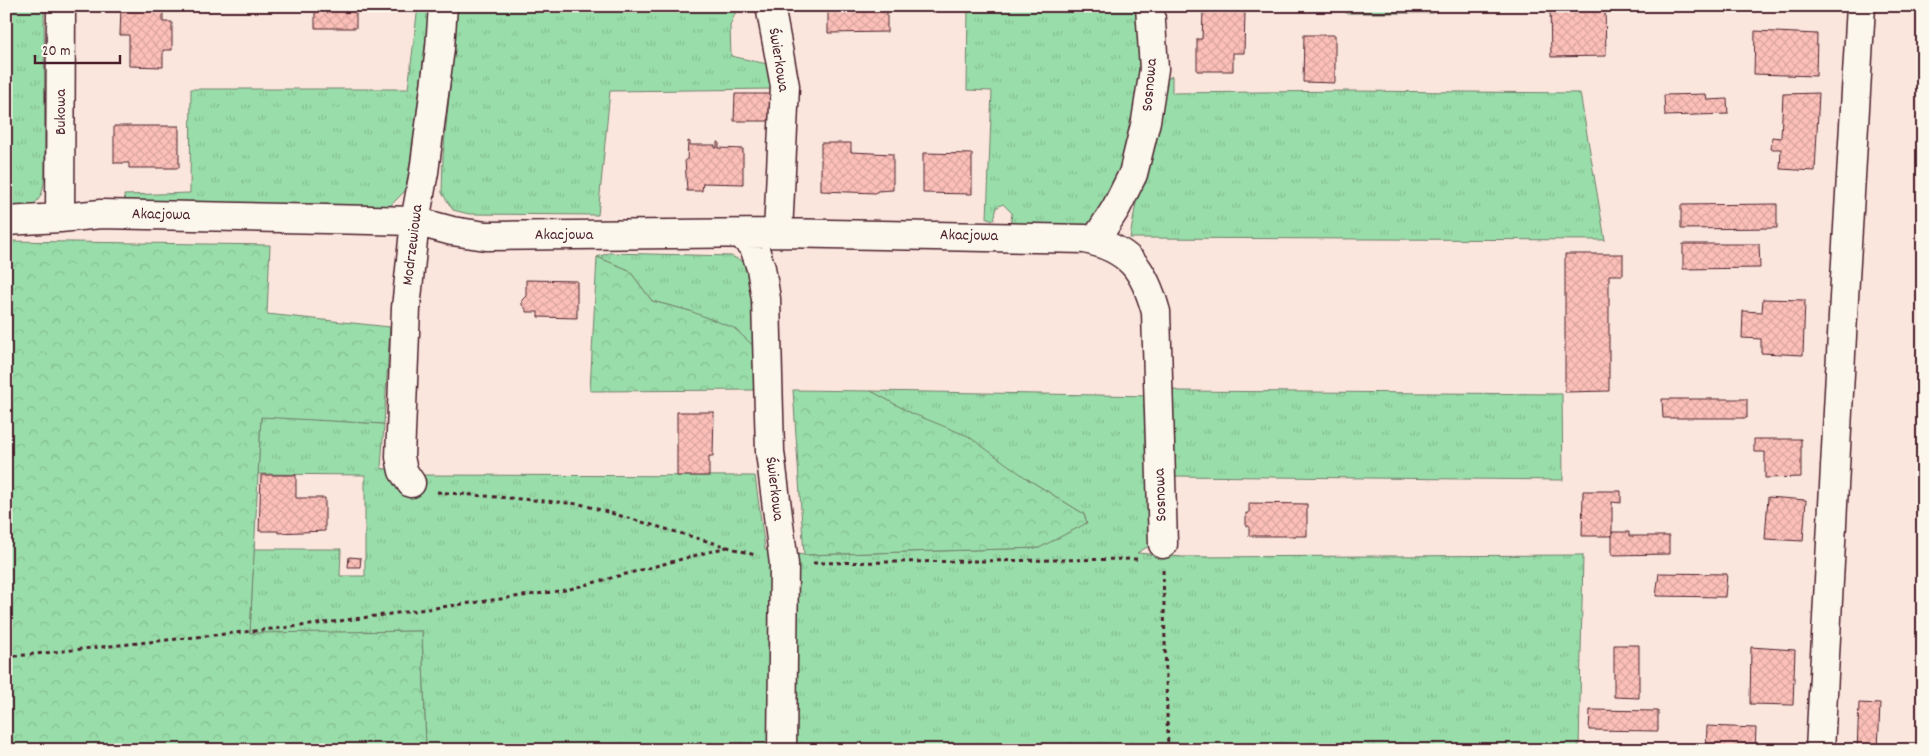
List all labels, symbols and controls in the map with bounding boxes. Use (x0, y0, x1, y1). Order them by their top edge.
street label: Świerkowa (762, 26, 794, 94)
scale bar (35, 32, 120, 64)
text: 20 m (42, 41, 70, 63)
street label: Sosnowa (1136, 57, 1164, 113)
street label: Bukowa (50, 89, 73, 135)
street label: Akacjowa (132, 203, 191, 227)
street label: Modrzewiowa (397, 203, 429, 287)
street label: Akacjowa (535, 224, 594, 247)
street label: Akacjowa (940, 224, 999, 248)
street label: Świerkowa (759, 456, 789, 523)
street label: Sosnowa (1149, 468, 1173, 522)

